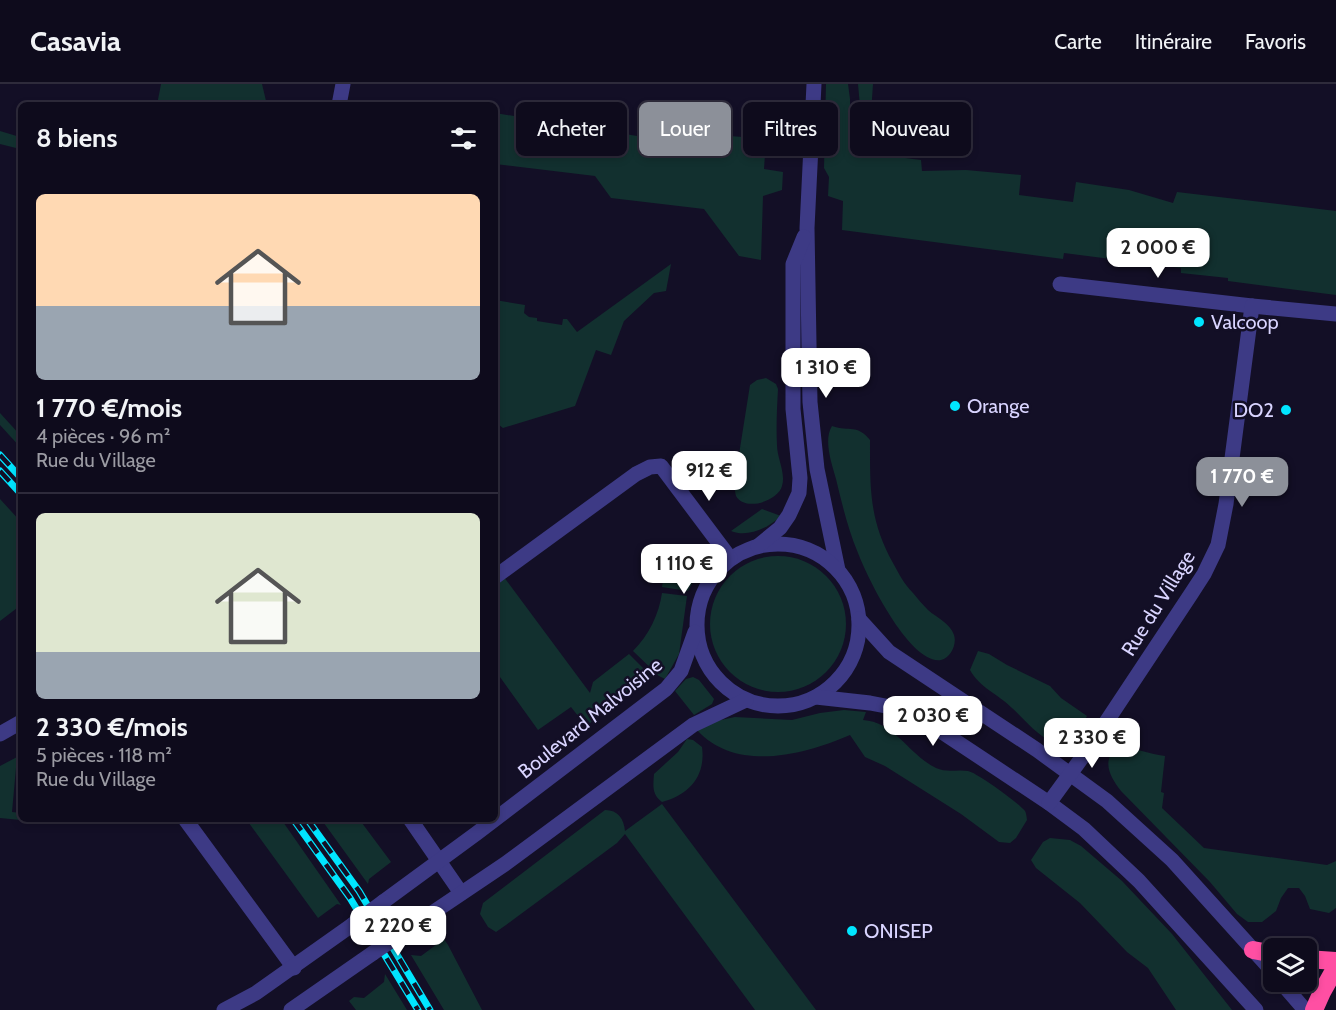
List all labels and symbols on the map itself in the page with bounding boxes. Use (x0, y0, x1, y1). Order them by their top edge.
pin: 2 000 € (1103, 228, 1213, 279)
place label: Valcoop (1211, 310, 1279, 334)
marker: Valcoop (1192, 315, 1206, 329)
pin: 1 310 € (771, 348, 881, 399)
place label: Orange (967, 394, 1029, 418)
place label: DO2 (1234, 398, 1274, 422)
marker: Orange (948, 399, 962, 413)
marker: DO2 (1279, 403, 1293, 417)
pin: 912 € (667, 451, 751, 502)
pin: 1 770 € (1187, 457, 1297, 508)
pin: 1 110 € (629, 544, 739, 595)
street label: Rue du Village (1116, 546, 1200, 660)
street label: Boulevard Malvoisine (513, 653, 667, 783)
pin: 2 030 € (878, 696, 988, 747)
pin: 2 330 € (1037, 718, 1147, 769)
pin: 2 220 € (343, 906, 453, 957)
place label: ONISEP (864, 919, 933, 943)
marker: ONISEP (845, 924, 859, 938)

